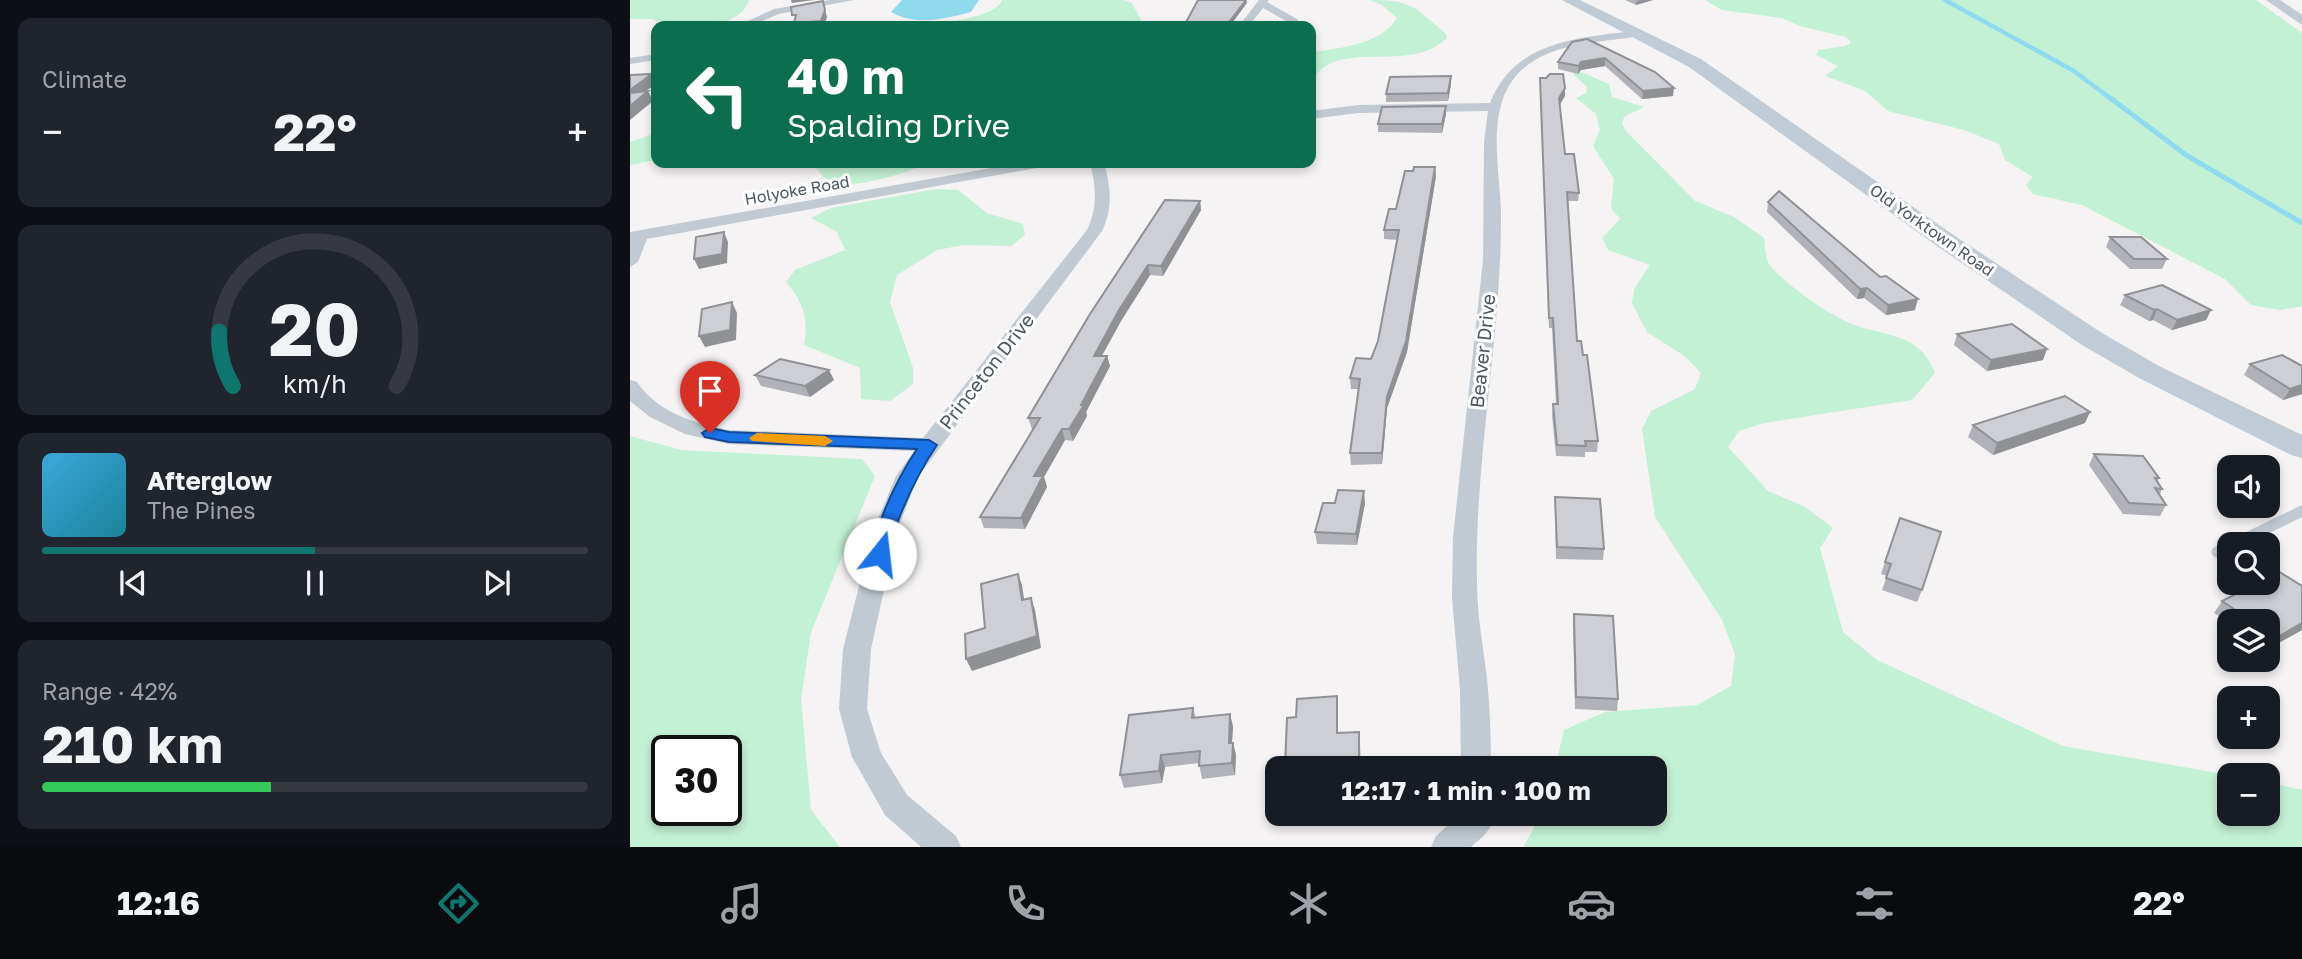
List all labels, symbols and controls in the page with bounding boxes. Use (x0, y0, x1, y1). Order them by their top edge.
text: 40 m (787, 46, 905, 105)
icon: left (672, 49, 763, 140)
text: Climate (42, 65, 127, 93)
text: 22° (273, 100, 357, 162)
text: Spalding Drive (787, 106, 1010, 144)
text: − (42, 109, 63, 154)
text: + (567, 109, 588, 154)
street label: Holyoke Road (743, 171, 851, 209)
street label: Old Yorktown Road (1866, 180, 1998, 280)
text: 20 (269, 285, 361, 372)
street label: Beaver Drive (1465, 293, 1499, 409)
street label: Princeton Drive (934, 309, 1038, 433)
pin (680, 361, 740, 433)
text: km/h (283, 368, 347, 399)
icon: arrive (691, 372, 729, 410)
map controls (2217, 455, 2280, 826)
button: sound (2217, 455, 2280, 518)
text: Afterglow (147, 465, 272, 496)
text: The Pines (147, 496, 255, 524)
position arrow (843, 517, 917, 591)
button: search (2217, 532, 2280, 595)
icon: previous (114, 564, 152, 602)
icon: pause (296, 564, 334, 602)
icon: next (478, 564, 516, 602)
button: layers (2217, 609, 2280, 672)
text: Range · 42% (42, 677, 177, 705)
button: + (2217, 686, 2280, 749)
text: 210 km (42, 712, 223, 774)
speed limit sign: 30 (651, 735, 742, 826)
button: − (2217, 763, 2280, 826)
text: 12:17 · 1 min · 100 m (1341, 775, 1591, 806)
icon: directions (434, 879, 483, 928)
icon: music (717, 879, 766, 928)
icon: phone (1001, 879, 1050, 928)
icon: climate (1284, 879, 1333, 928)
icon: car (1567, 879, 1616, 928)
icon: filters (1850, 879, 1899, 928)
text: 12:16 (117, 884, 200, 922)
text: 22° (2133, 884, 2185, 922)

